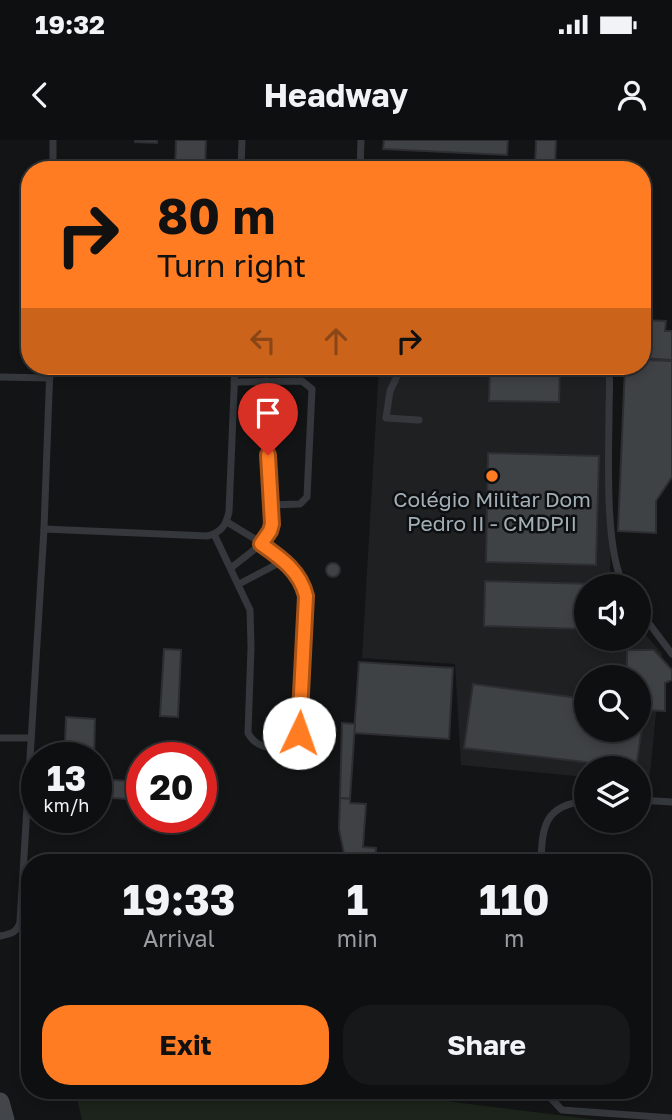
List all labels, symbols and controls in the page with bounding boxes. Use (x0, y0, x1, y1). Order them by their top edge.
text: 19:32 (35, 9, 105, 40)
icon: back (21, 76, 59, 114)
text: Headway (264, 76, 408, 114)
icon: person (613, 76, 651, 114)
text: 80 m (157, 186, 275, 245)
icon: right (42, 189, 133, 280)
text: Turn right (157, 246, 306, 284)
icon: left (244, 322, 282, 360)
icon: ahead (317, 322, 355, 360)
icon: right (390, 322, 428, 360)
pin (238, 383, 298, 455)
icon: arrive (249, 394, 287, 432)
marker: Colégio Militar Dom Pedro II - CMDPII (484, 468, 500, 484)
place label: Colégio Militar Dom Pedro II - CMDPII (393, 486, 591, 536)
map controls (574, 574, 651, 833)
button: sound (574, 574, 651, 651)
button: search (574, 665, 651, 742)
position arrow (262, 696, 336, 770)
speed limit sign: 20 (126, 742, 217, 833)
button: layers (574, 756, 651, 833)
text: 13 (47, 757, 86, 799)
text: km/h (44, 794, 89, 816)
text: 19:33 (122, 874, 235, 924)
text: 1 (346, 874, 368, 924)
text: 110 (479, 874, 550, 924)
text: Arrival (143, 924, 215, 952)
text: min (337, 924, 378, 952)
text: m (504, 924, 524, 952)
button: Exit (42, 1005, 329, 1085)
button: Share (343, 1005, 630, 1085)

